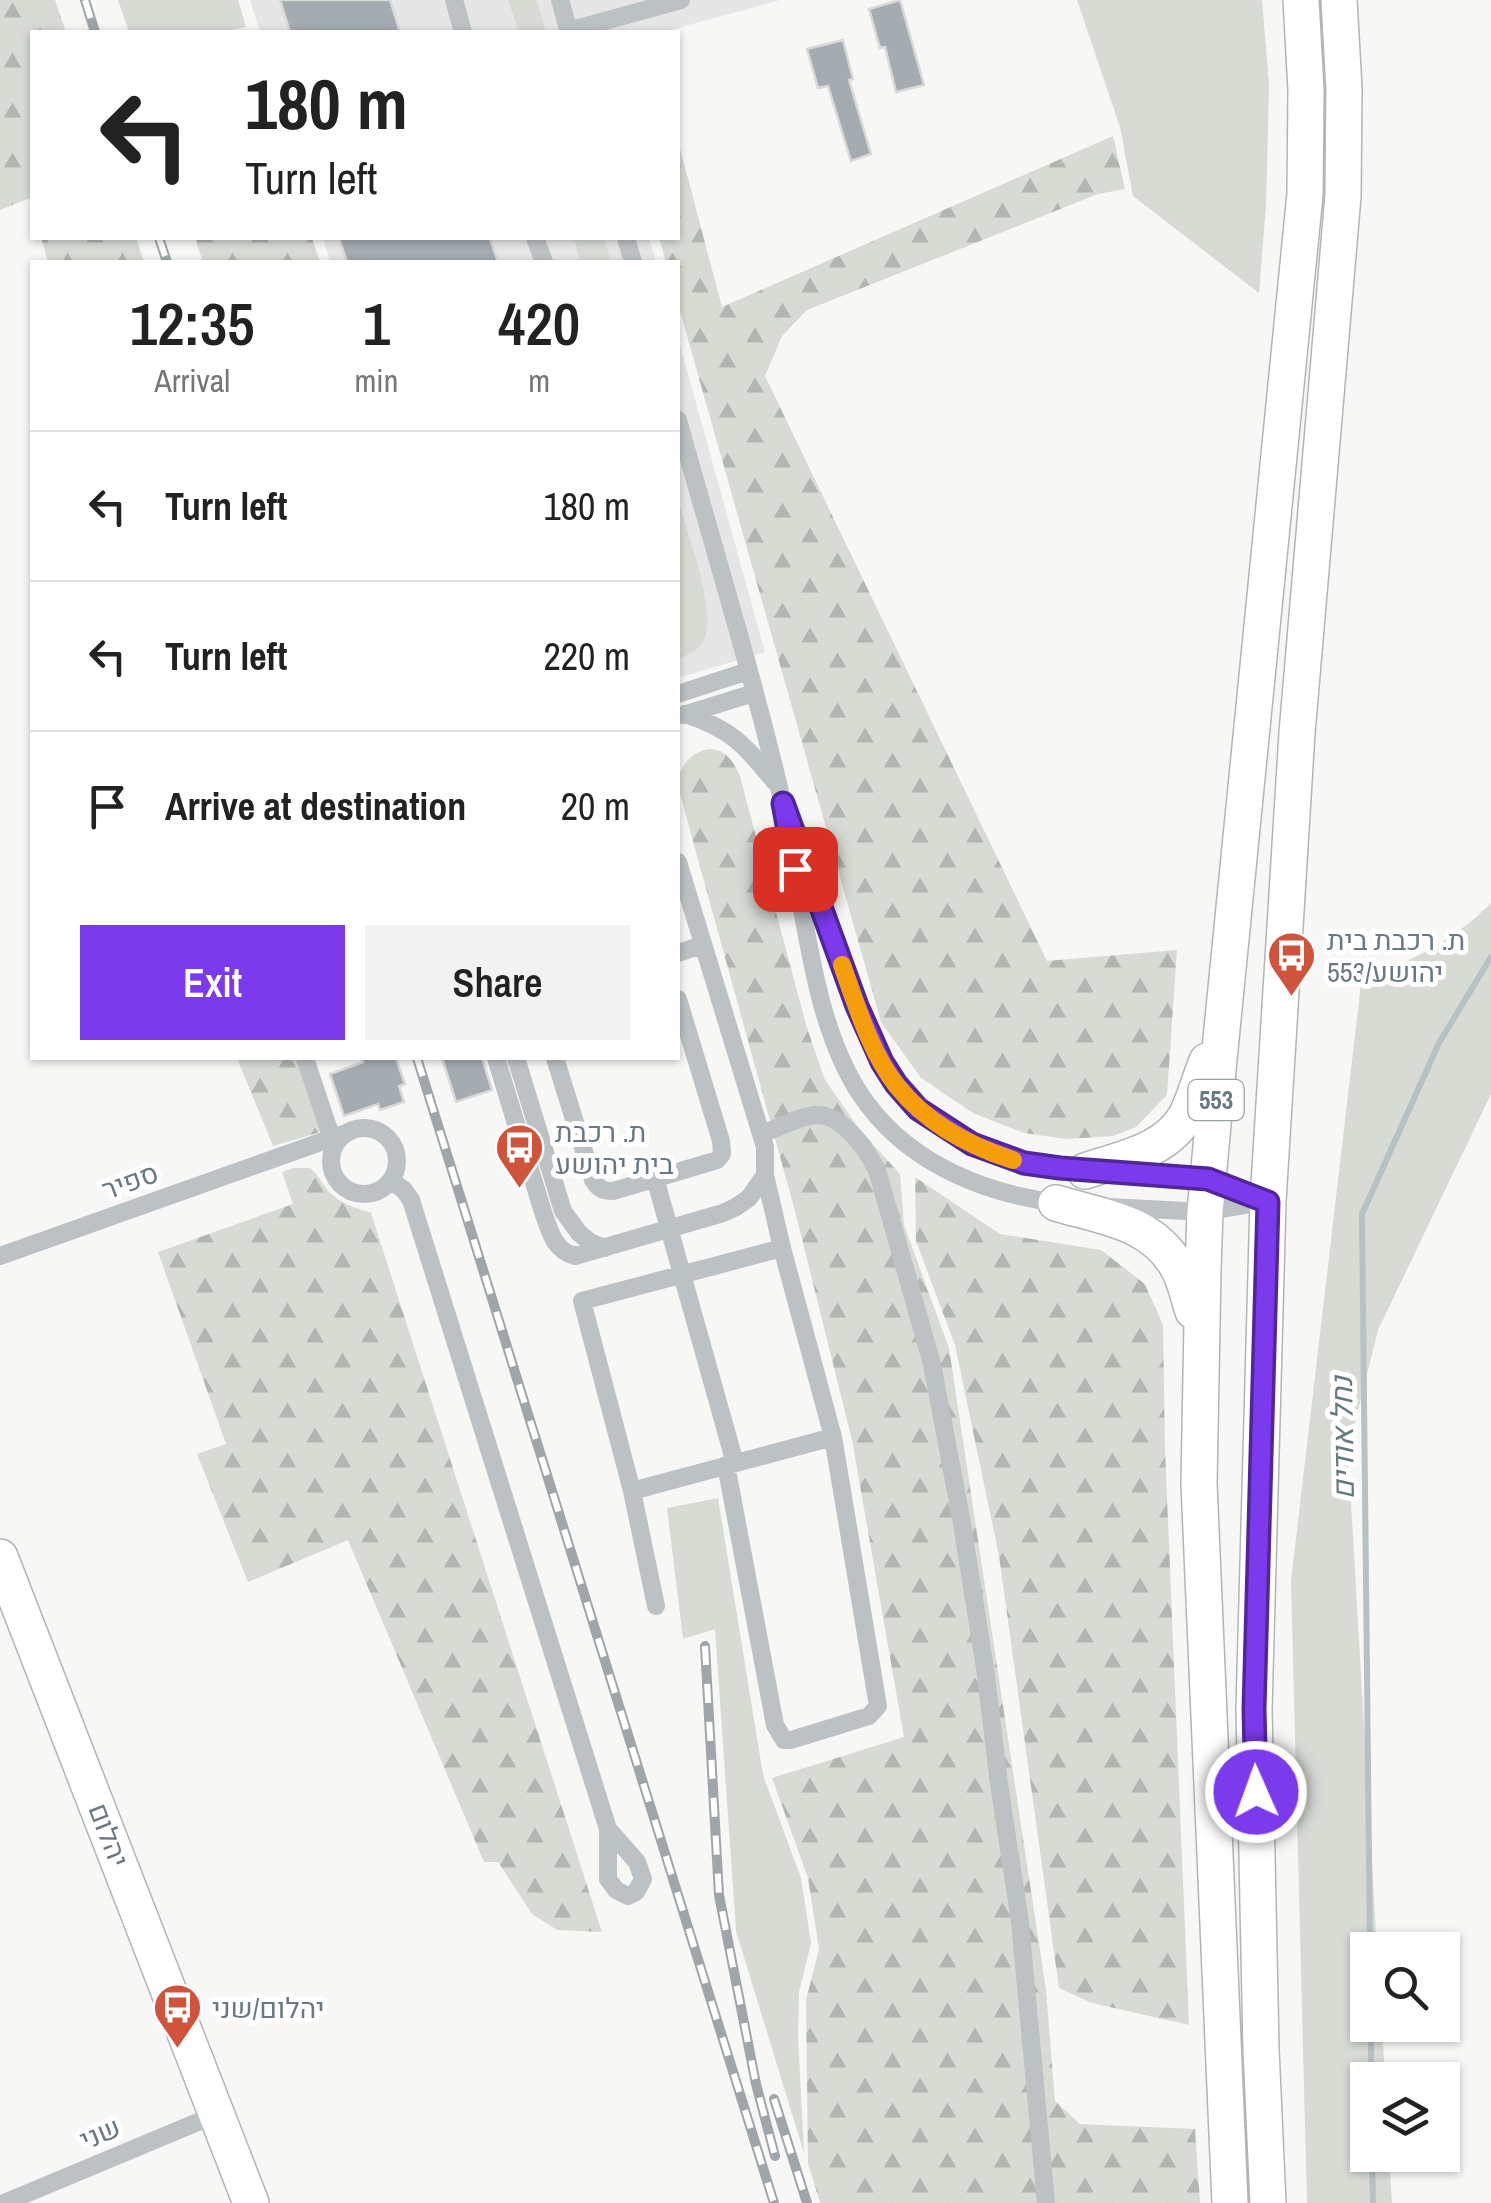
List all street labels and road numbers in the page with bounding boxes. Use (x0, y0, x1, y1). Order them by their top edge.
road number: 553 (1188, 1080, 1244, 1120)
street label: ספיר (96, 1153, 164, 1209)
street label: יהלום (80, 1798, 138, 1872)
street label: שני (74, 2108, 126, 2158)

